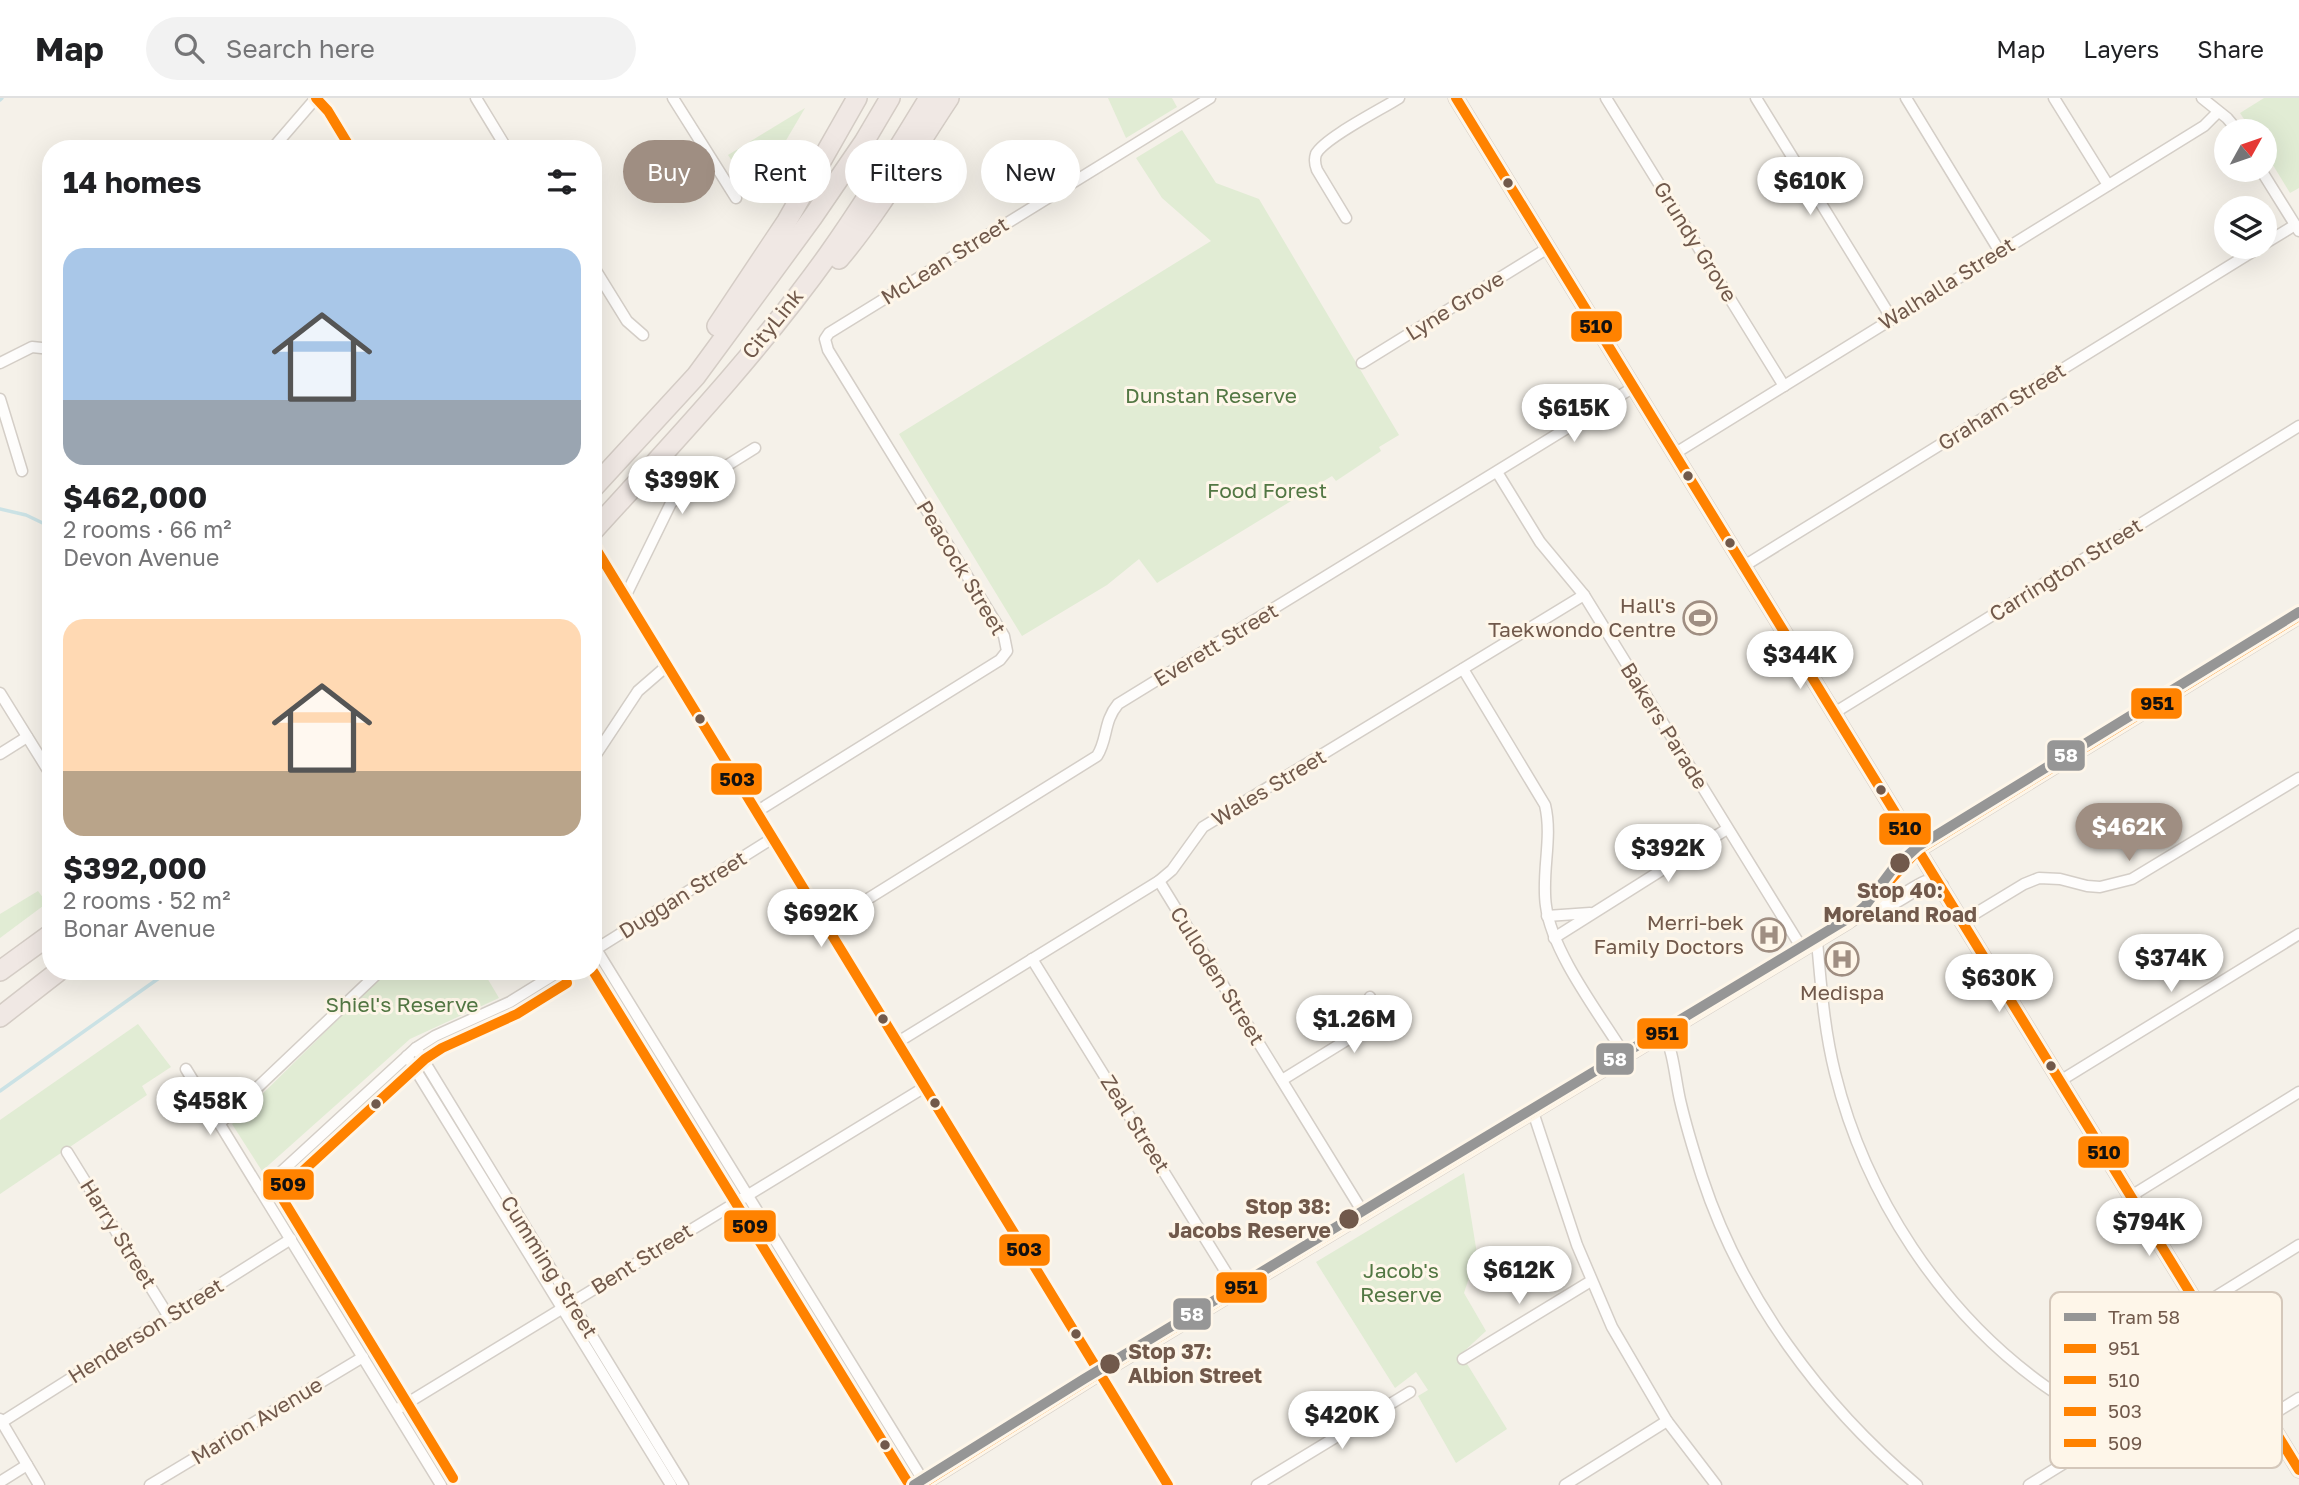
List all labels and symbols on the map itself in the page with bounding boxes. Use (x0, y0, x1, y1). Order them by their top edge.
north arrow (2214, 119, 2277, 182)
pin: $610K (1761, 158, 1859, 217)
unlabelled marker (1501, 176, 1515, 190)
street label: Grundy Grove (1649, 176, 1743, 306)
street label: McLean Street (876, 211, 1013, 310)
street label: Walhalla Street (1874, 231, 2019, 335)
street label: Lyne Grove (1401, 265, 1508, 346)
street label: CityLink (736, 283, 808, 364)
line badge: 510 (1570, 310, 1623, 343)
text: 510 (1579, 314, 1613, 337)
street label: Graham Street (1933, 357, 2070, 456)
park label: Dunstan Reserve (1125, 382, 1297, 408)
pin: $615K (1525, 384, 1623, 444)
pin: $399K (633, 456, 731, 516)
unlabelled marker (1681, 469, 1695, 483)
park label: Food Forest (1207, 477, 1327, 503)
street label: Peacock Street (911, 495, 1012, 639)
street label: Carrington Street (1984, 512, 2147, 627)
unlabelled marker (1723, 536, 1737, 550)
place label: Hall's Taekwondo Centre (1488, 592, 1676, 642)
street label: Everett Street (1149, 597, 1282, 691)
sports icon: Hall's Taekwondo Centre (1681, 599, 1719, 637)
pin: $344K (1751, 632, 1849, 691)
street label: Bakers Parade (1616, 657, 1714, 794)
line badge: 951 (2130, 687, 2183, 720)
text: 951 (2140, 691, 2174, 714)
unlabelled marker (693, 712, 707, 726)
line badge: 58 (2046, 739, 2086, 772)
street label: Wales Street (1207, 743, 1330, 831)
text: 58 (2054, 743, 2078, 766)
line badge: 503 (710, 762, 763, 796)
text: 503 (719, 767, 755, 790)
unlabelled marker (1874, 783, 1888, 797)
pin: $462K (2080, 804, 2178, 863)
line badge: 510 (1878, 812, 1932, 846)
text: 510 (1888, 816, 1922, 839)
pin: $392K (1619, 824, 1717, 884)
street label: Duggan Street (614, 845, 751, 944)
marker: Stop 40: Moreland Road (1888, 851, 1912, 875)
place label: Stop 40: Moreland Road (1823, 877, 1977, 927)
pin: $692K (772, 890, 870, 949)
street label: Culloden Street (1165, 901, 1271, 1049)
place label: Merri-bek Family Doctors (1593, 909, 1744, 959)
hospital icon: Merri-bek Family Doctors (1750, 916, 1788, 954)
pin: $374K (2122, 934, 2220, 994)
hospital icon: Medispa (1823, 940, 1861, 978)
pin: $630K (1950, 954, 2048, 1014)
place label: Medispa (1800, 979, 1884, 1005)
park label: Shiel's Reserve (326, 991, 478, 1017)
pin: $1.26M (1297, 996, 1411, 1055)
unlabelled marker (876, 1012, 890, 1026)
line badge: 951 (1636, 1017, 1689, 1050)
text: 951 (1645, 1021, 1679, 1044)
line badge: 58 (1595, 1042, 1635, 1076)
text: 58 (1603, 1047, 1627, 1070)
unlabelled marker (2044, 1059, 2058, 1073)
street label: Zeal Street (1096, 1070, 1176, 1177)
pin: $458K (161, 1077, 259, 1137)
unlabelled marker (928, 1096, 942, 1110)
unlabelled marker (369, 1097, 383, 1111)
line badge: 510 (2077, 1135, 2130, 1169)
text: 510 (2087, 1140, 2121, 1163)
line badge: 509 (262, 1168, 315, 1201)
text: 509 (270, 1172, 306, 1195)
street label: Harry Street (75, 1174, 163, 1293)
street label: Cumming Street (496, 1190, 604, 1342)
place label: Stop 38: Jacobs Reserve (1168, 1193, 1331, 1243)
pin: $794K (2100, 1198, 2198, 1258)
marker: Stop 38: Jacobs Reserve (1337, 1207, 1361, 1231)
line badge: 509 (723, 1209, 777, 1243)
text: 509 (732, 1214, 768, 1237)
street label: Bent Street (586, 1217, 697, 1300)
line badge: 503 (998, 1233, 1051, 1267)
text: 503 (1006, 1237, 1042, 1260)
pin: $612K (1470, 1246, 1568, 1306)
park label: Jacob's Reserve (1360, 1257, 1442, 1307)
line badge: 951 (1215, 1271, 1268, 1304)
street label: Henderson Street (63, 1272, 228, 1388)
text: 951 (1224, 1275, 1258, 1298)
legend (2050, 1292, 2282, 1468)
line badge: 58 (1172, 1297, 1212, 1331)
text: 58 (1180, 1302, 1204, 1325)
text: Tram 58 (2108, 1305, 2180, 1328)
unlabelled marker (1069, 1327, 1083, 1341)
text: 951 (2108, 1336, 2140, 1359)
place label: Stop 37: Albion Street (1128, 1338, 1262, 1388)
marker: Stop 37: Albion Street (1098, 1352, 1122, 1376)
text: 510 (2108, 1368, 2140, 1391)
street label: Marion Avenue (186, 1371, 327, 1470)
pin: $420K (1293, 1392, 1391, 1451)
text: 503 (2108, 1399, 2142, 1422)
text: 509 (2108, 1431, 2142, 1454)
unlabelled marker (878, 1438, 892, 1452)

